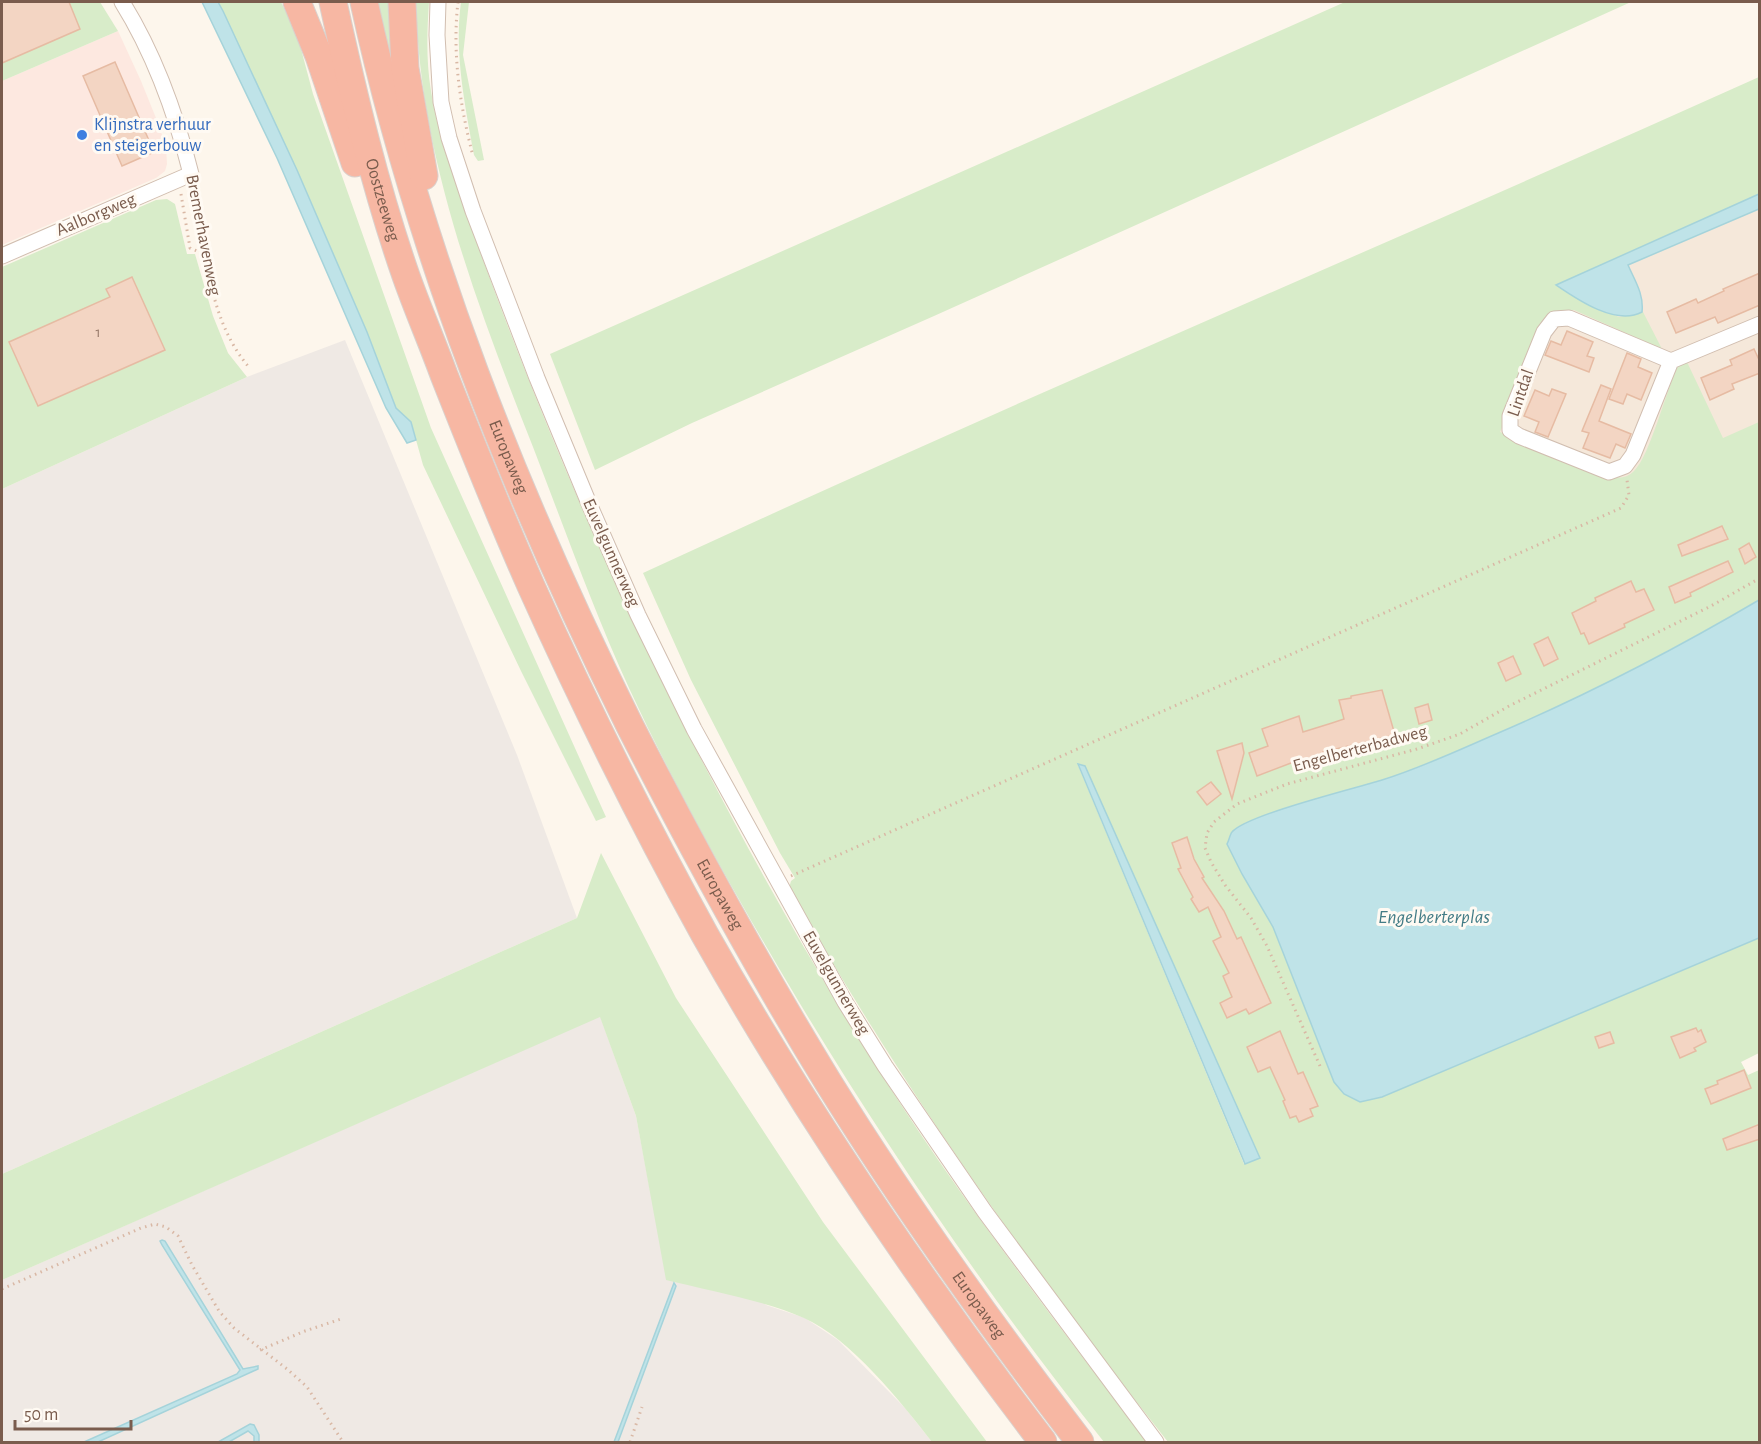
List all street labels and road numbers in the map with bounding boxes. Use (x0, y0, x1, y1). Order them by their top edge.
street label: Oostzeeweg (362, 157, 403, 244)
street label: Bremerhavenweg (182, 173, 224, 297)
street label: Aalborgweg (54, 190, 139, 240)
street label: Lintdal (1505, 367, 1537, 419)
street label: Europaweg (485, 418, 531, 497)
street label: Euvelgunnerweg (579, 496, 643, 610)
street label: Engelberterbadweg (1291, 722, 1429, 776)
street label: Europaweg (693, 856, 746, 933)
street label: Euvelgunnerweg (799, 928, 873, 1038)
street label: Europaweg (948, 1268, 1009, 1342)

